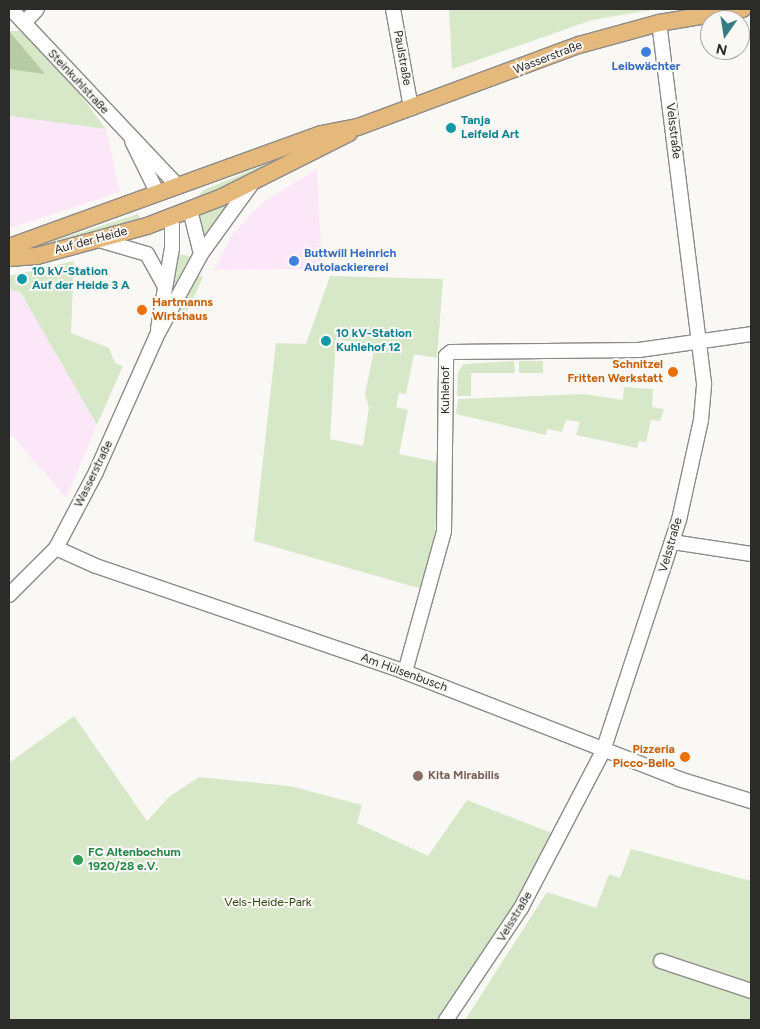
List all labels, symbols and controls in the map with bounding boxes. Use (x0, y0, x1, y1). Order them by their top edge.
north arrow (700, 10, 750, 60)
street label: Paulstraße (390, 29, 414, 87)
street label: Wasserstraße (512, 38, 584, 78)
text: N (715, 40, 729, 59)
marker: Leibwächter (640, 46, 652, 58)
street label: Steinkuhlstraße (44, 47, 112, 117)
place label: Leibwächter (612, 60, 680, 74)
street label: Velsstraße (662, 102, 684, 160)
place label: Tanja Leifeld Art (461, 114, 519, 142)
marker: Tanja Leifeld Art (445, 122, 457, 134)
street label: Auf der Heide (53, 224, 129, 258)
place label: Buttwill Heinrich Autolackiererei (304, 247, 396, 275)
marker: Buttwill Heinrich Autolackiererei (288, 255, 300, 267)
place label: 10 kV-Station Auf der Heide 3 A (32, 265, 130, 293)
marker: 10 kV-Station Auf der Heide 3 A (16, 273, 28, 285)
place label: Hartmanns Wirtshaus (152, 296, 213, 324)
marker: Hartmanns Wirtshaus (136, 304, 148, 316)
place label: 10 kV-Station Kuhlehof 12 (336, 327, 412, 355)
marker: 10 kV-Station Kuhlehof 12 (320, 335, 332, 347)
place label: Schnitzel Fritten Werkstatt (568, 358, 663, 386)
street label: Kuhlehof (439, 366, 453, 414)
marker: Schnitzel Fritten Werkstatt (667, 366, 679, 378)
street label: Wasserstraße (72, 438, 116, 510)
street label: Velsstraße (656, 516, 686, 574)
street label: Am Hülsenbusch (359, 651, 449, 695)
place label: Pizzeria Picco-Bello (613, 743, 675, 771)
marker: Pizzeria Picco-Bello (679, 751, 691, 763)
place label: Kita Mirabilis (428, 769, 499, 783)
marker: Kita Mirabilis (412, 770, 424, 782)
place label: FC Altenbochum 1920/28 e.V. (88, 846, 181, 874)
marker: FC Altenbochum 1920/28 e.V. (72, 854, 84, 866)
street label: Velsstraße (494, 889, 536, 945)
park label: Vels-Heide-Park (224, 896, 312, 910)

